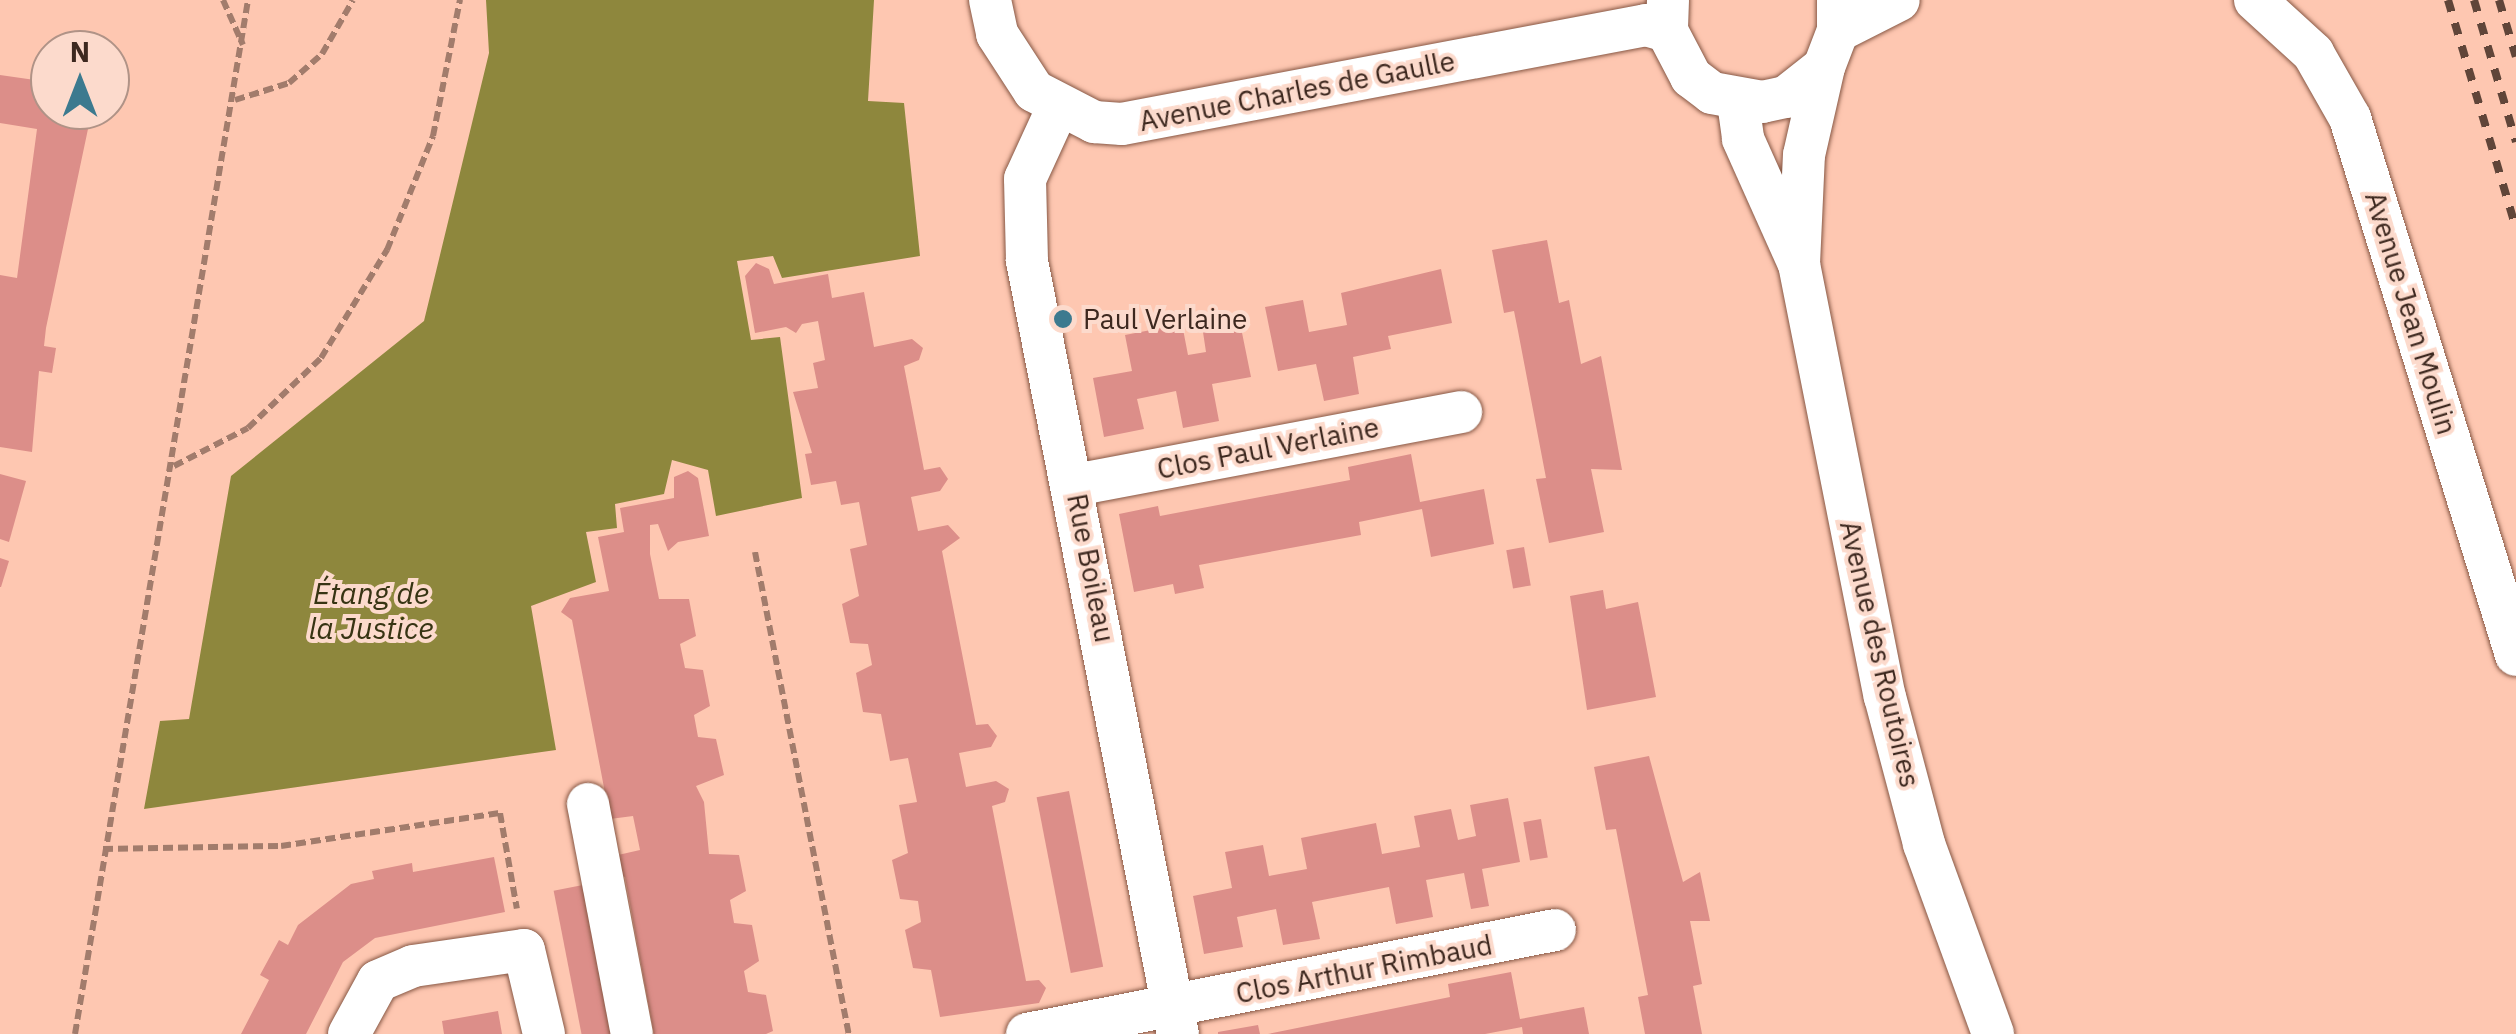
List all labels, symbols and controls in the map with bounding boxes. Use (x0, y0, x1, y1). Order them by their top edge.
north arrow (30, 30, 130, 130)
text: N (70, 33, 90, 70)
street label: Avenue Charles de Gaulle (1136, 44, 1458, 138)
street label: Avenue Jean Moulin (2358, 188, 2464, 438)
place label: Paul Verlaine (1083, 302, 1247, 336)
marker: Paul Verlaine (1052, 308, 1074, 330)
street label: Clos Paul Verlaine (1154, 410, 1382, 486)
street label: Rue Boileau (1060, 491, 1122, 645)
street label: Avenue des Routoires (1833, 517, 1927, 791)
water label: Étang de la Justice (308, 575, 434, 646)
street label: Clos Arthur Rimbaud (1233, 928, 1495, 1010)

